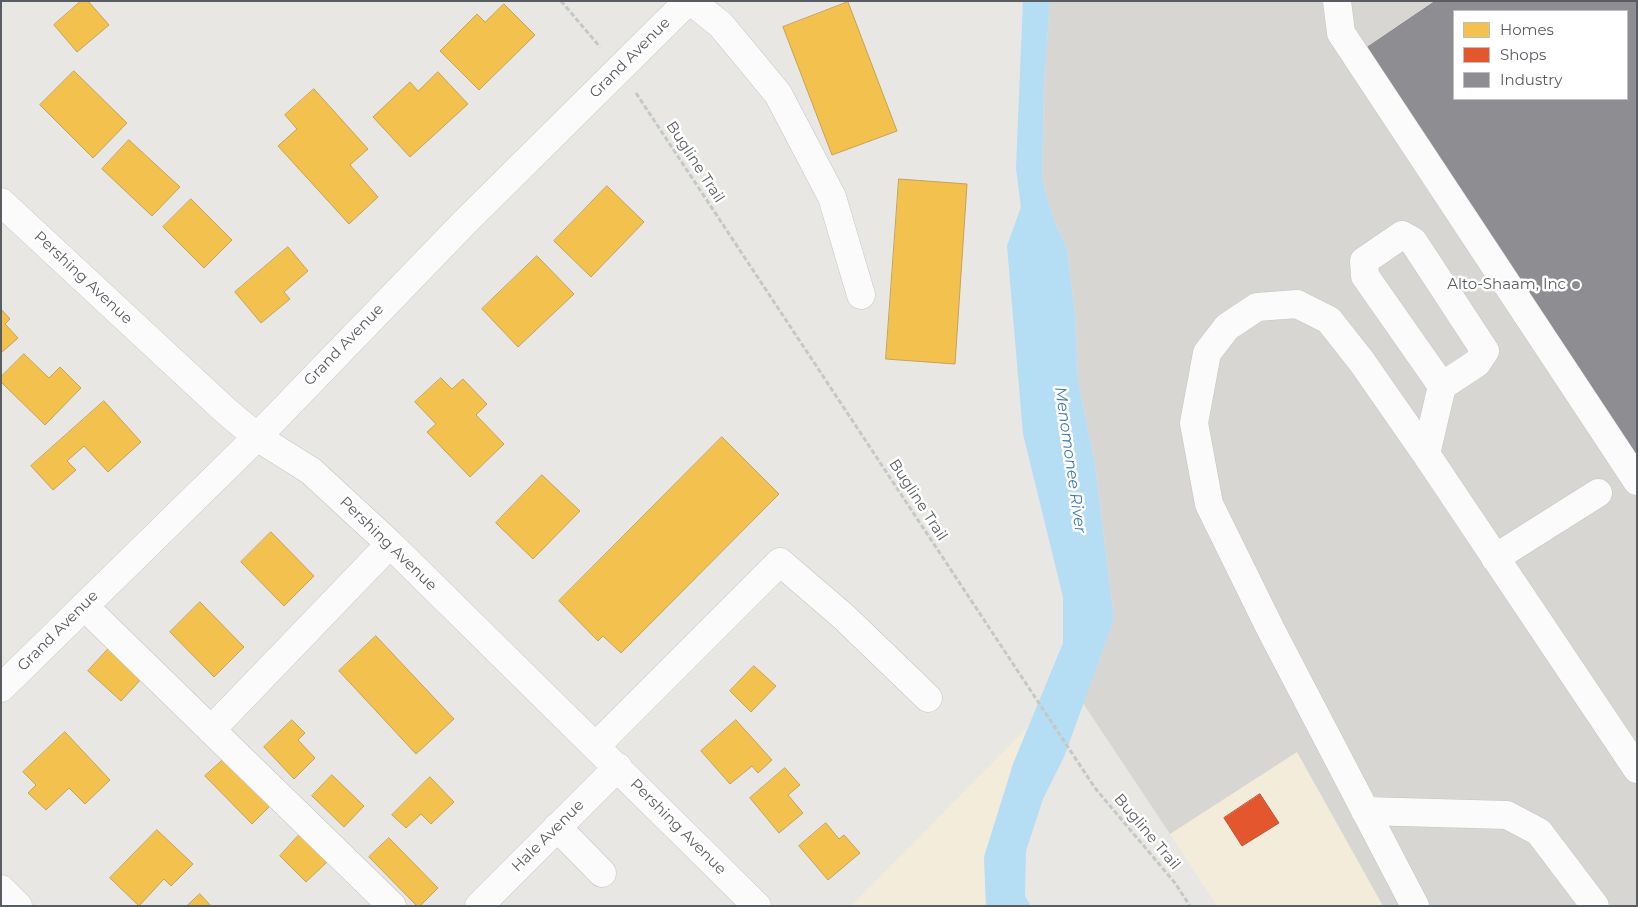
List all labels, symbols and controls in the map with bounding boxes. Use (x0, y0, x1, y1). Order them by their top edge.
legend (1453, 10, 1628, 100)
street label: Grand Avenue (586, 14, 674, 102)
text: Homes (1500, 20, 1554, 39)
text: Shops (1500, 45, 1546, 64)
text: Industry (1500, 70, 1562, 89)
street label: Bugline Trail (662, 118, 728, 206)
street label: Pershing Avenue (30, 228, 136, 328)
place label: Alto-Shaam, Inc (1447, 276, 1566, 294)
marker: Alto-Shaam, Inc (1570, 279, 1582, 291)
street label: Grand Avenue (300, 300, 388, 390)
water label: Menomonee River (1050, 386, 1090, 534)
street label: Bugline Trail (885, 456, 951, 544)
street label: Pershing Avenue (336, 493, 440, 595)
street label: Grand Avenue (14, 587, 102, 675)
street label: Pershing Avenue (626, 775, 730, 879)
street label: Bugline Trail (1110, 790, 1184, 874)
street label: Hale Avenue (508, 796, 588, 876)

